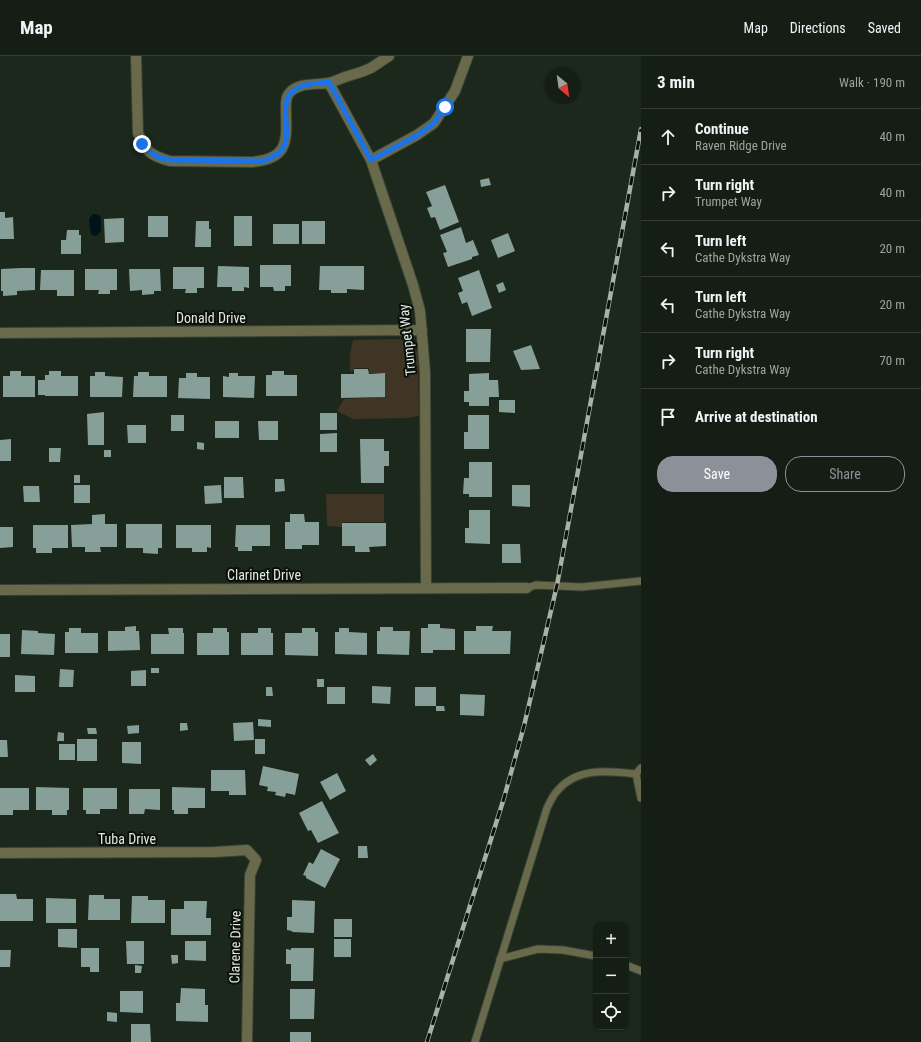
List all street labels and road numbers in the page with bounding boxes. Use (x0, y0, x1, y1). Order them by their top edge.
street label: Trumpet Way (395, 303, 419, 377)
street label: Donald Drive (176, 310, 246, 326)
street label: Clarinet Drive (227, 567, 301, 583)
street label: Tuba Drive (98, 831, 157, 847)
street label: Clarene Drive (226, 910, 244, 984)

